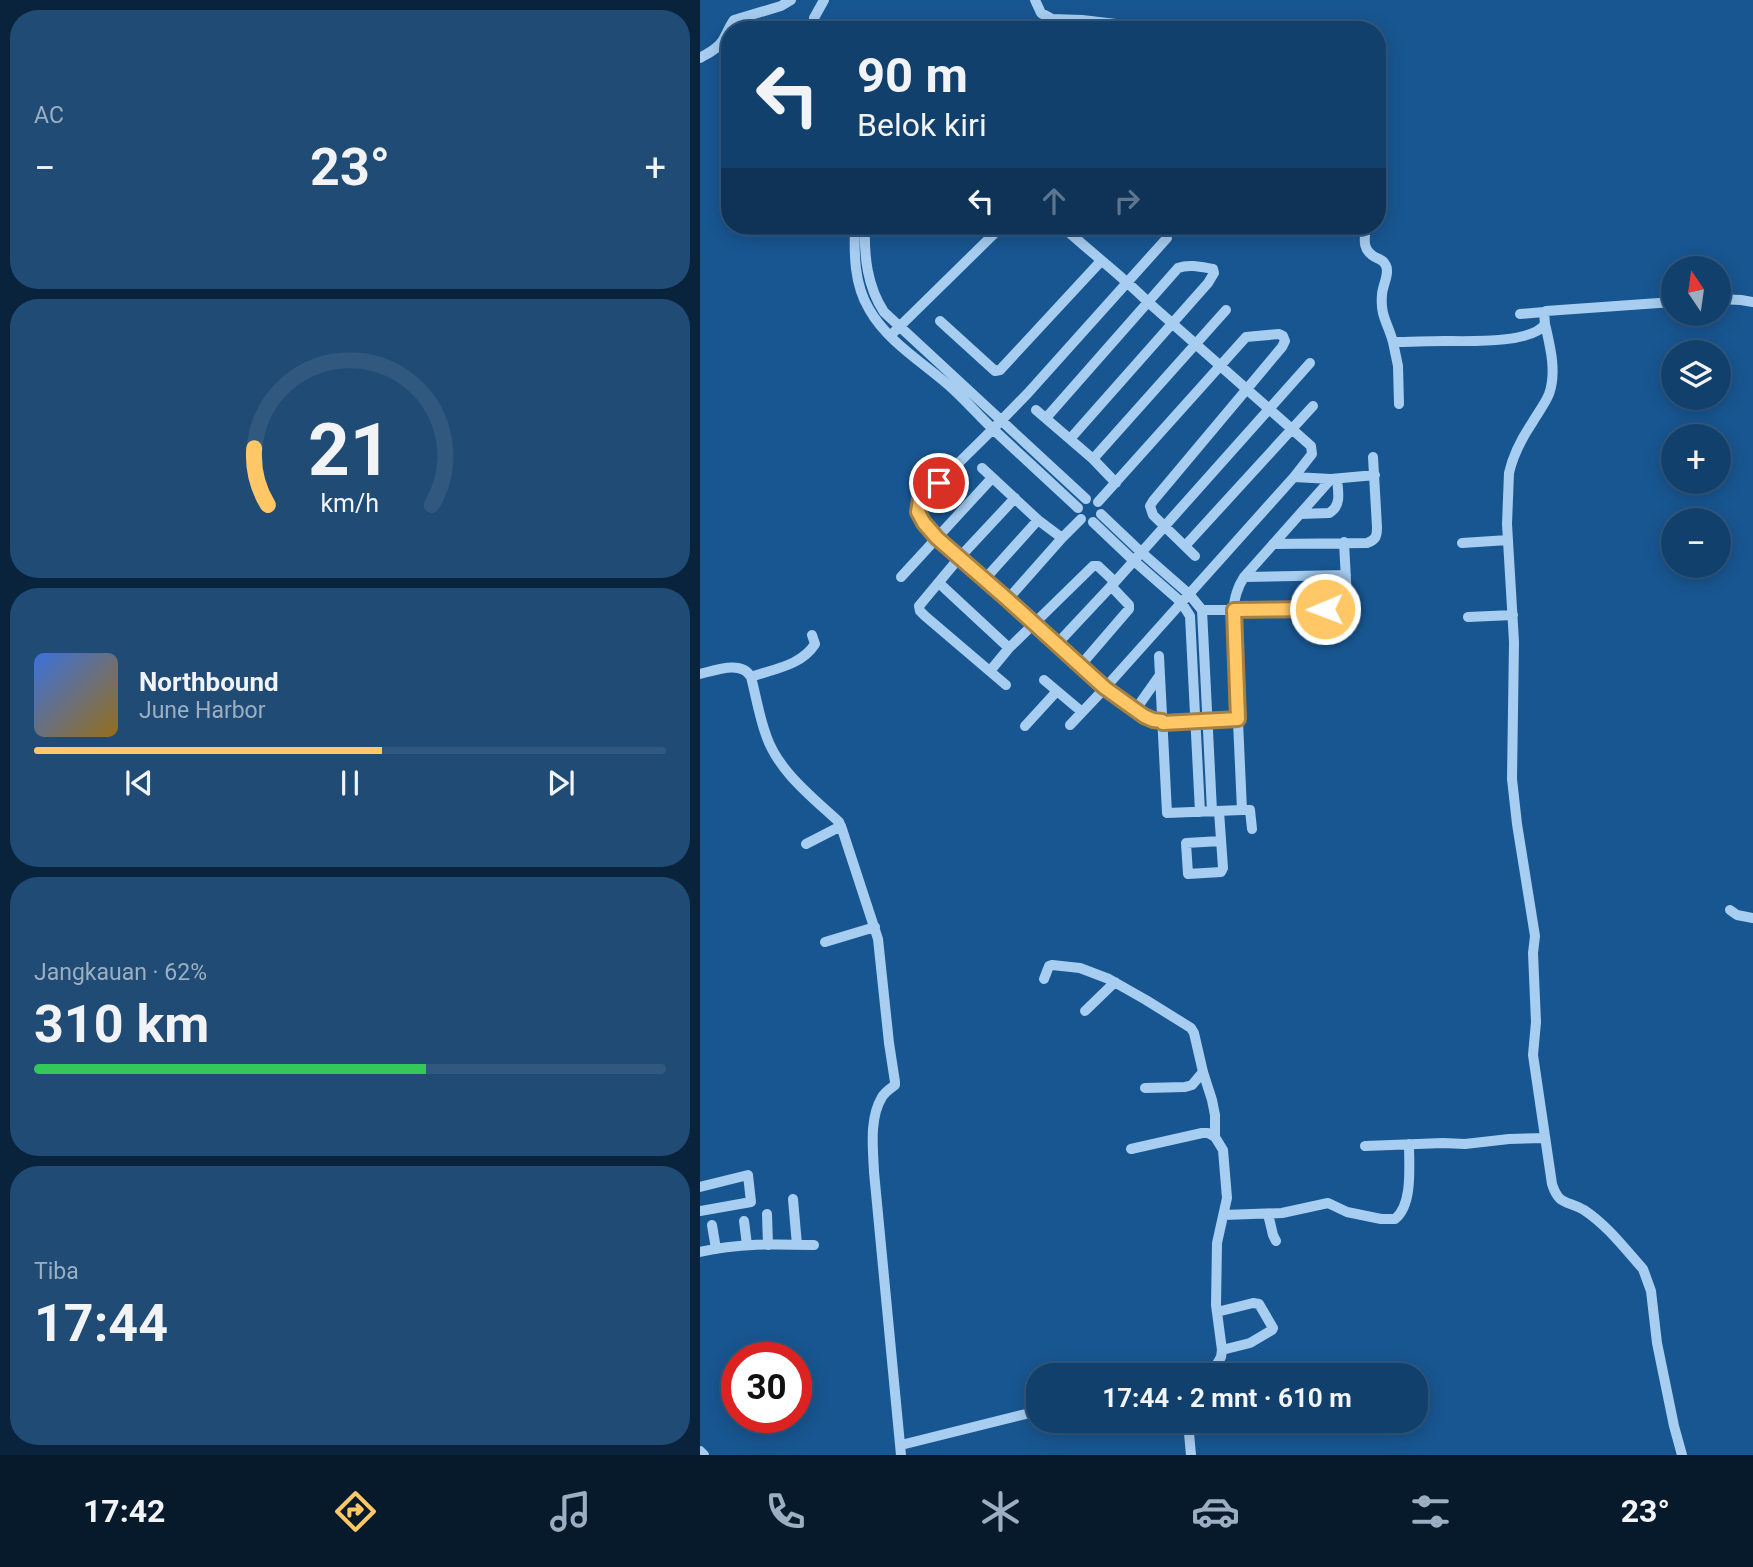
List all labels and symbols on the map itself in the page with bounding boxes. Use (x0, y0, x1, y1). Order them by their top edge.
north arrow (1661, 256, 1731, 326)
pin (909, 453, 969, 513)
position arrow (1288, 572, 1362, 646)
speed limit sign: 30 (721, 1342, 812, 1433)

